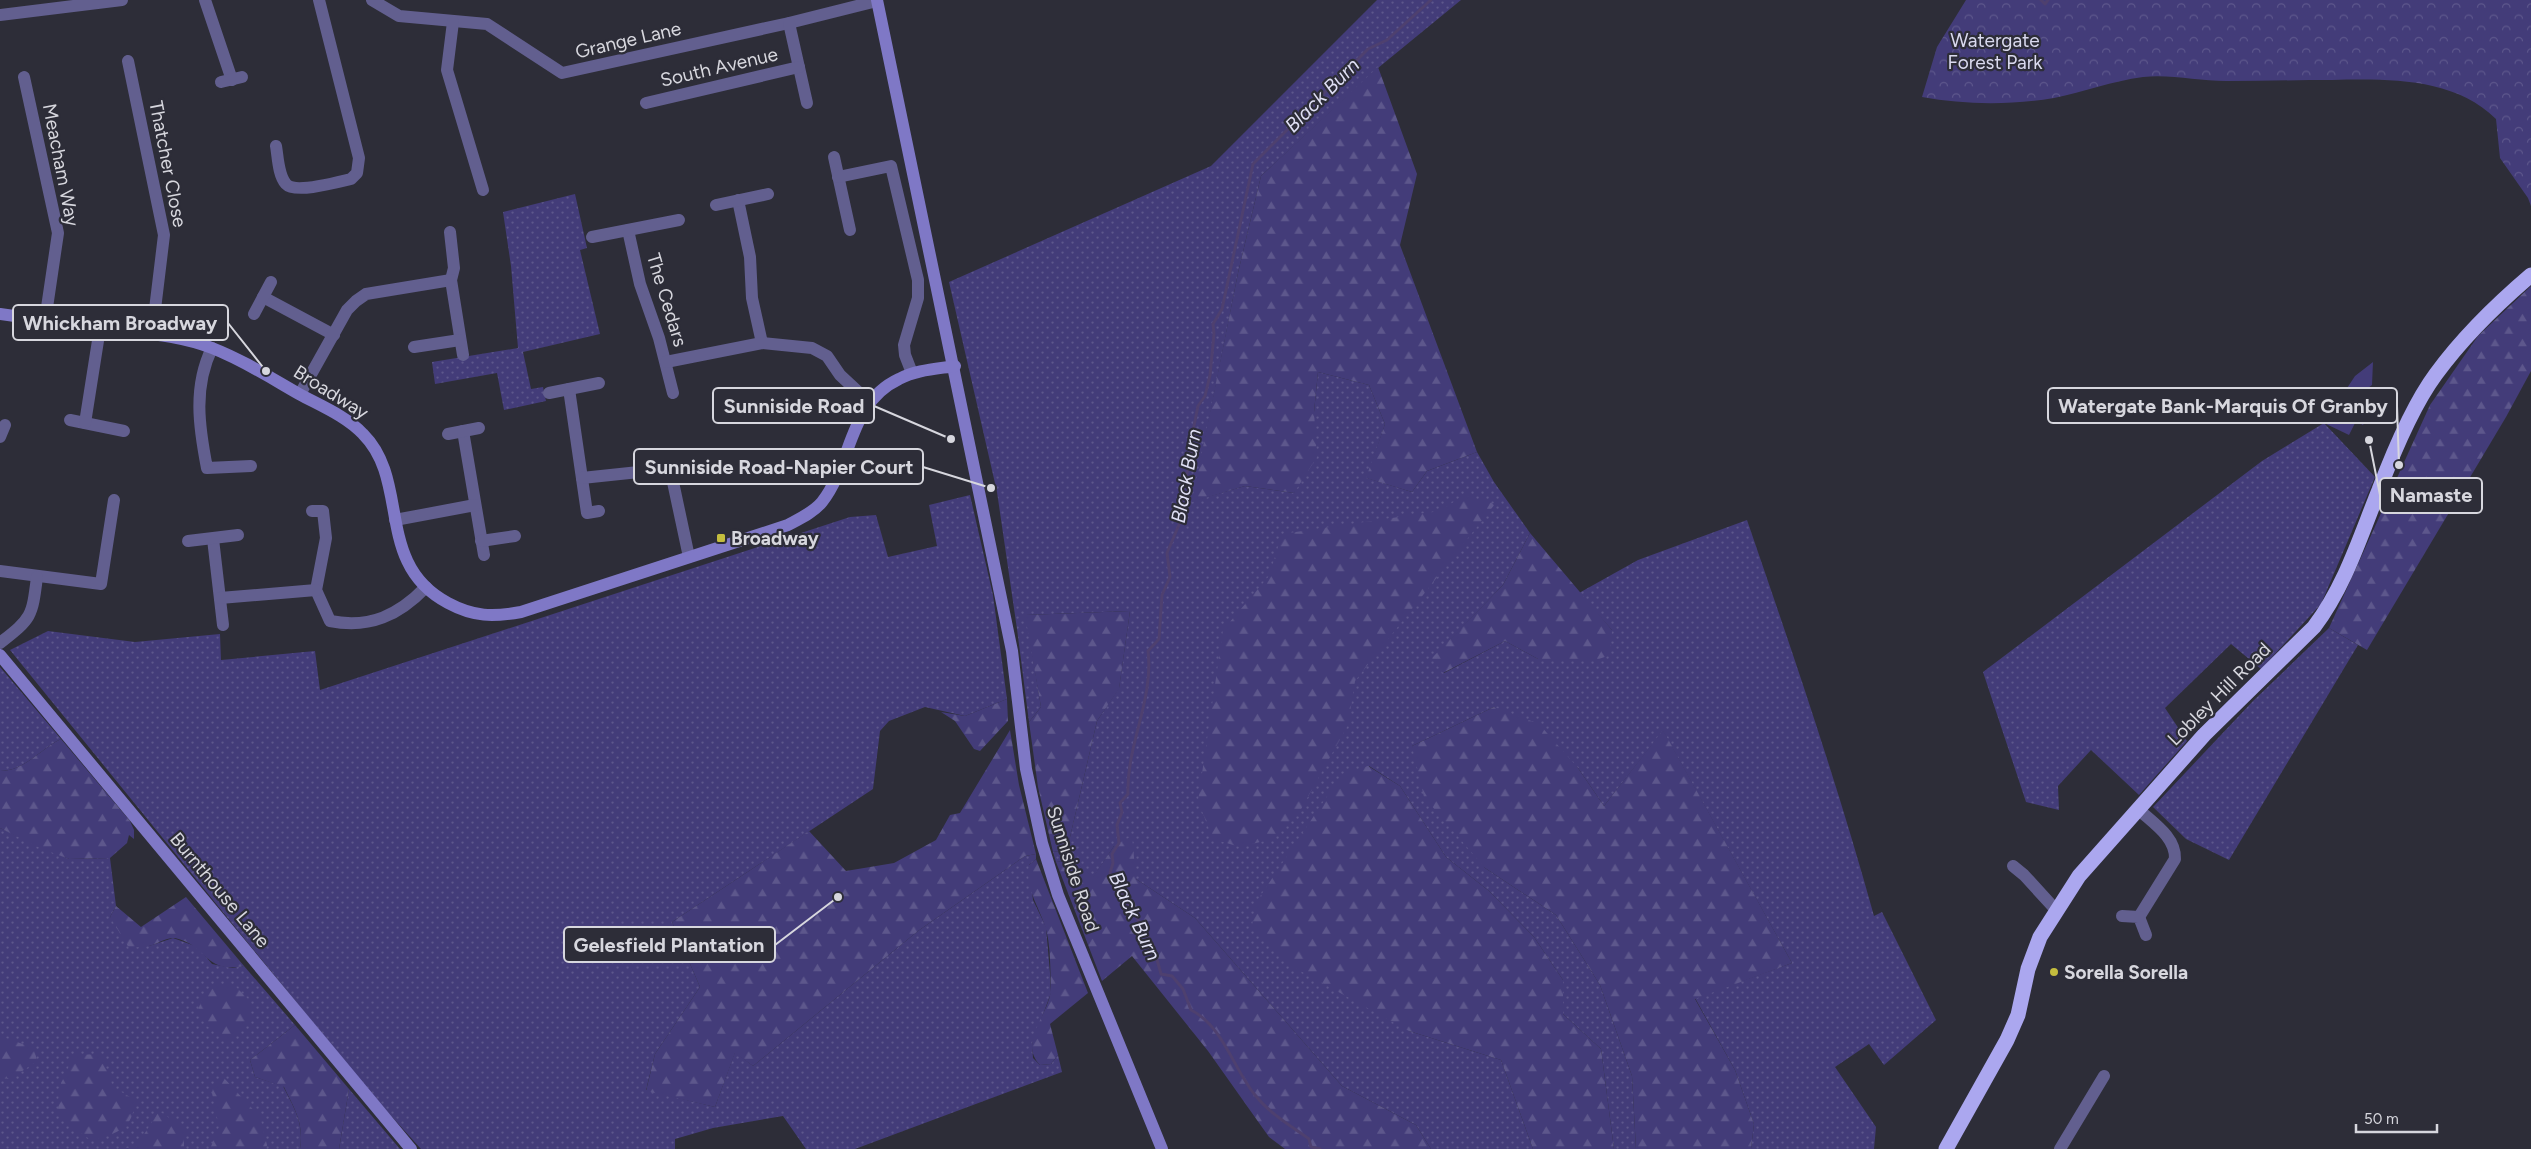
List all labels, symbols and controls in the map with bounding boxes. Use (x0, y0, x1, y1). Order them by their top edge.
street label: Grange Lane (573, 17, 683, 63)
park label: Watergate Forest Park (1948, 29, 2043, 74)
street label: South Avenue (658, 42, 780, 92)
water label: Black Burn (1280, 53, 1364, 137)
street label: Thatcher Close (144, 99, 192, 229)
street label: Meacham Way (38, 102, 84, 228)
street label: The Cedars (642, 251, 692, 350)
callout: Whickham Broadway (13, 305, 228, 340)
text: Whickham Broadway (23, 311, 218, 335)
street label: Broadway (289, 360, 373, 424)
callout: Sunniside Road (713, 388, 874, 423)
callout: Watergate Bank-Marquis Of Granby (2048, 388, 2397, 423)
text: Sunniside Road (724, 394, 864, 418)
text: Watergate Bank-Marquis Of Granby (2058, 394, 2388, 418)
water label: Black Burn (1166, 427, 1206, 525)
callout: Sunniside Road-Napier Court (634, 449, 923, 484)
text: Sunniside Road-Napier Court (645, 455, 913, 479)
callout: Namaste (2380, 478, 2482, 513)
text: Namaste (2390, 483, 2472, 507)
place label: Broadway (731, 527, 819, 550)
marker: Broadway (715, 532, 727, 544)
street label: Lobley Hill Road (2163, 638, 2275, 750)
street label: Sunniside Road (1042, 803, 1104, 935)
street label: Burnthouse Lane (165, 828, 275, 952)
water label: Black Burn (1104, 868, 1166, 964)
callout: Gelesfield Plantation (564, 927, 775, 962)
text: Gelesfield Plantation (574, 933, 764, 957)
place label: Sorella Sorella (2064, 961, 2188, 984)
marker: Sorella Sorella (2048, 966, 2060, 978)
scale bar (2356, 1102, 2437, 1134)
text: 50 m (2364, 1110, 2399, 1128)

